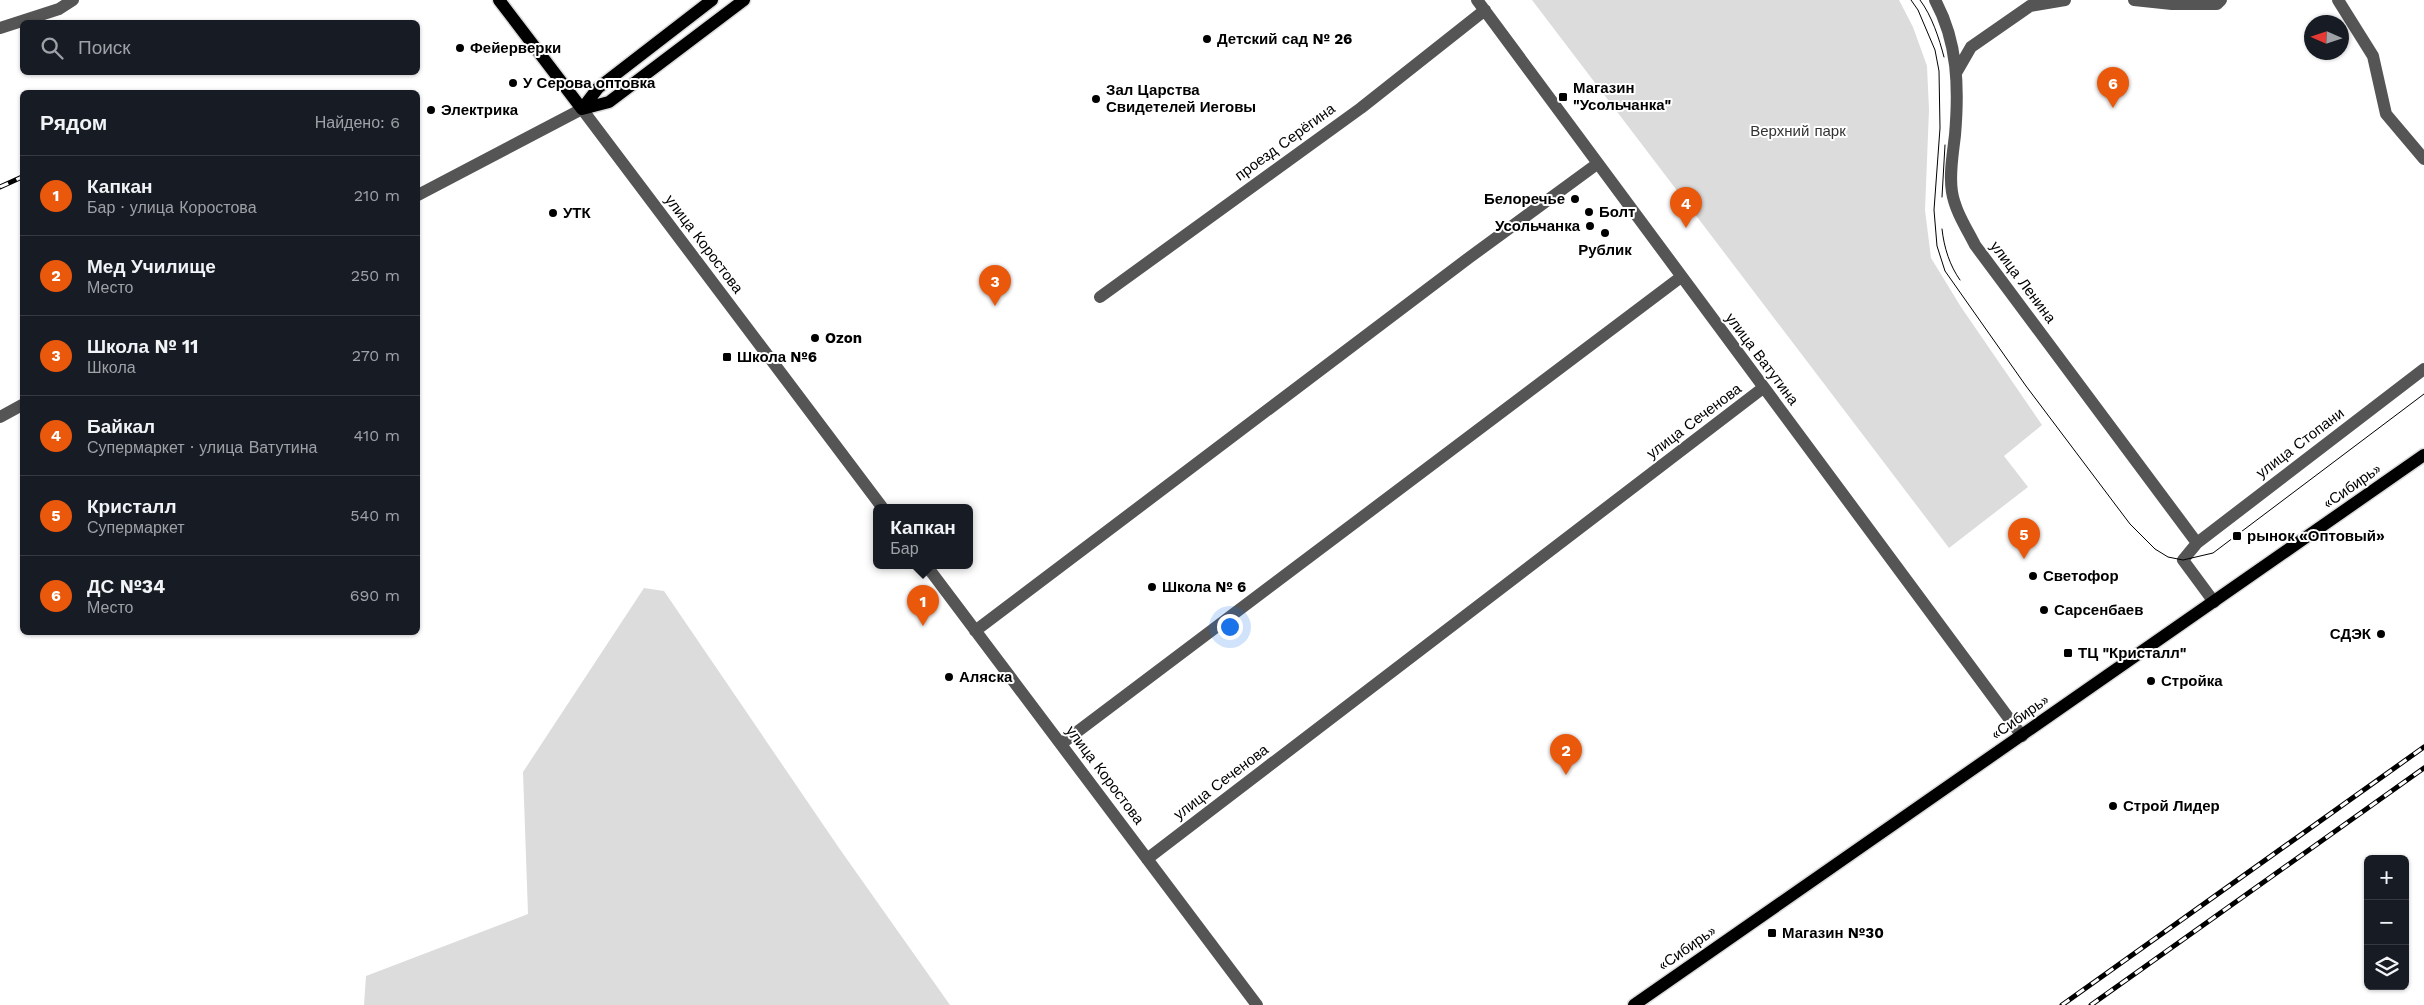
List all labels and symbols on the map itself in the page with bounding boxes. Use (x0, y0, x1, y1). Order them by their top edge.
north arrow (2304, 15, 2349, 60)
place label: Детский сад № 26 (1217, 30, 1352, 48)
marker: Детский сад № 26 (1201, 33, 1213, 45)
place label: Фейерверки (470, 39, 561, 57)
marker: Фейерверки (454, 42, 466, 54)
pin: 6 (2097, 67, 2129, 108)
place label: У Серова оптовка (523, 74, 656, 92)
marker: У Серова оптовка (507, 77, 519, 89)
place label: Магазин "Усольчанка" (1573, 79, 1672, 114)
place label: Зал Царства Свидетелей Иеговы (1106, 81, 1256, 116)
marker: Магазин "Усольчанка" (1557, 91, 1569, 103)
marker: Зал Царства Свидетелей Иеговы (1090, 93, 1102, 105)
street label: проезд Серёгина (1231, 99, 1339, 184)
place label: Электрика (441, 101, 519, 119)
marker: Электрика (425, 104, 437, 116)
park label: Верхний парк (1750, 122, 1846, 140)
pin: 4 (1670, 187, 1702, 228)
place label: Белоречье (1484, 190, 1565, 208)
street label: улица Коростова (661, 191, 747, 297)
marker: Белоречье (1569, 193, 1581, 205)
place label: Болт (1599, 203, 1635, 221)
place label: УТК (563, 204, 591, 222)
marker: Болт (1583, 206, 1595, 218)
marker: УТК (547, 207, 559, 219)
place label: Усольчанка (1495, 217, 1581, 235)
marker: Усольчанка (1584, 220, 1596, 232)
marker: Рублик (1599, 227, 1611, 239)
street label: улица Ленина (1986, 238, 2060, 327)
place label: Рублик (1578, 241, 1632, 259)
pin: 3 (979, 265, 1011, 306)
street label: улица Ватутина (1721, 309, 1803, 409)
place label: Ozon (825, 329, 862, 347)
marker: Ozon (809, 332, 821, 344)
place label: Школа №6 (737, 348, 817, 366)
marker: Школа №6 (721, 351, 733, 363)
street label: улица Сеченова (1643, 379, 1745, 462)
street label: улица Стопани (2253, 404, 2347, 482)
street label: «Сибирь» (2319, 459, 2385, 513)
pin: 5 (2008, 518, 2040, 559)
place label: рынок «Оптовый» (2247, 527, 2385, 545)
marker: рынок «Оптовый» (2231, 530, 2243, 542)
place label: Светофор (2043, 567, 2119, 585)
marker: Светофор (2027, 570, 2039, 582)
place label: Школа № 6 (1162, 578, 1246, 596)
marker: Школа № 6 (1146, 581, 1158, 593)
pin: 1 (907, 585, 939, 626)
place label: Сарсенбаев (2054, 601, 2143, 619)
marker: Сарсенбаев (2038, 604, 2050, 616)
your location (1217, 614, 1243, 640)
place label: СДЭК (2330, 625, 2372, 643)
marker: СДЭК (2375, 628, 2387, 640)
place label: ТЦ "Кристалл" (2078, 644, 2187, 662)
marker: ТЦ "Кристалл" (2062, 647, 2074, 659)
place label: Аляска (959, 668, 1013, 686)
marker: Аляска (943, 671, 955, 683)
place label: Стройка (2161, 672, 2223, 690)
marker: Стройка (2145, 675, 2157, 687)
street label: «Сибирь» (1987, 690, 2053, 744)
street label: улица Коростова (1062, 722, 1148, 828)
pin: 2 (1550, 734, 1582, 775)
street label: улица Сеченова (1170, 740, 1272, 823)
place label: Строй Лидер (2123, 797, 2220, 815)
marker: Строй Лидер (2107, 800, 2119, 812)
street label: «Сибирь» (1654, 921, 1720, 975)
place label: Магазин №30 (1782, 924, 1884, 942)
marker: Магазин №30 (1766, 927, 1778, 939)

